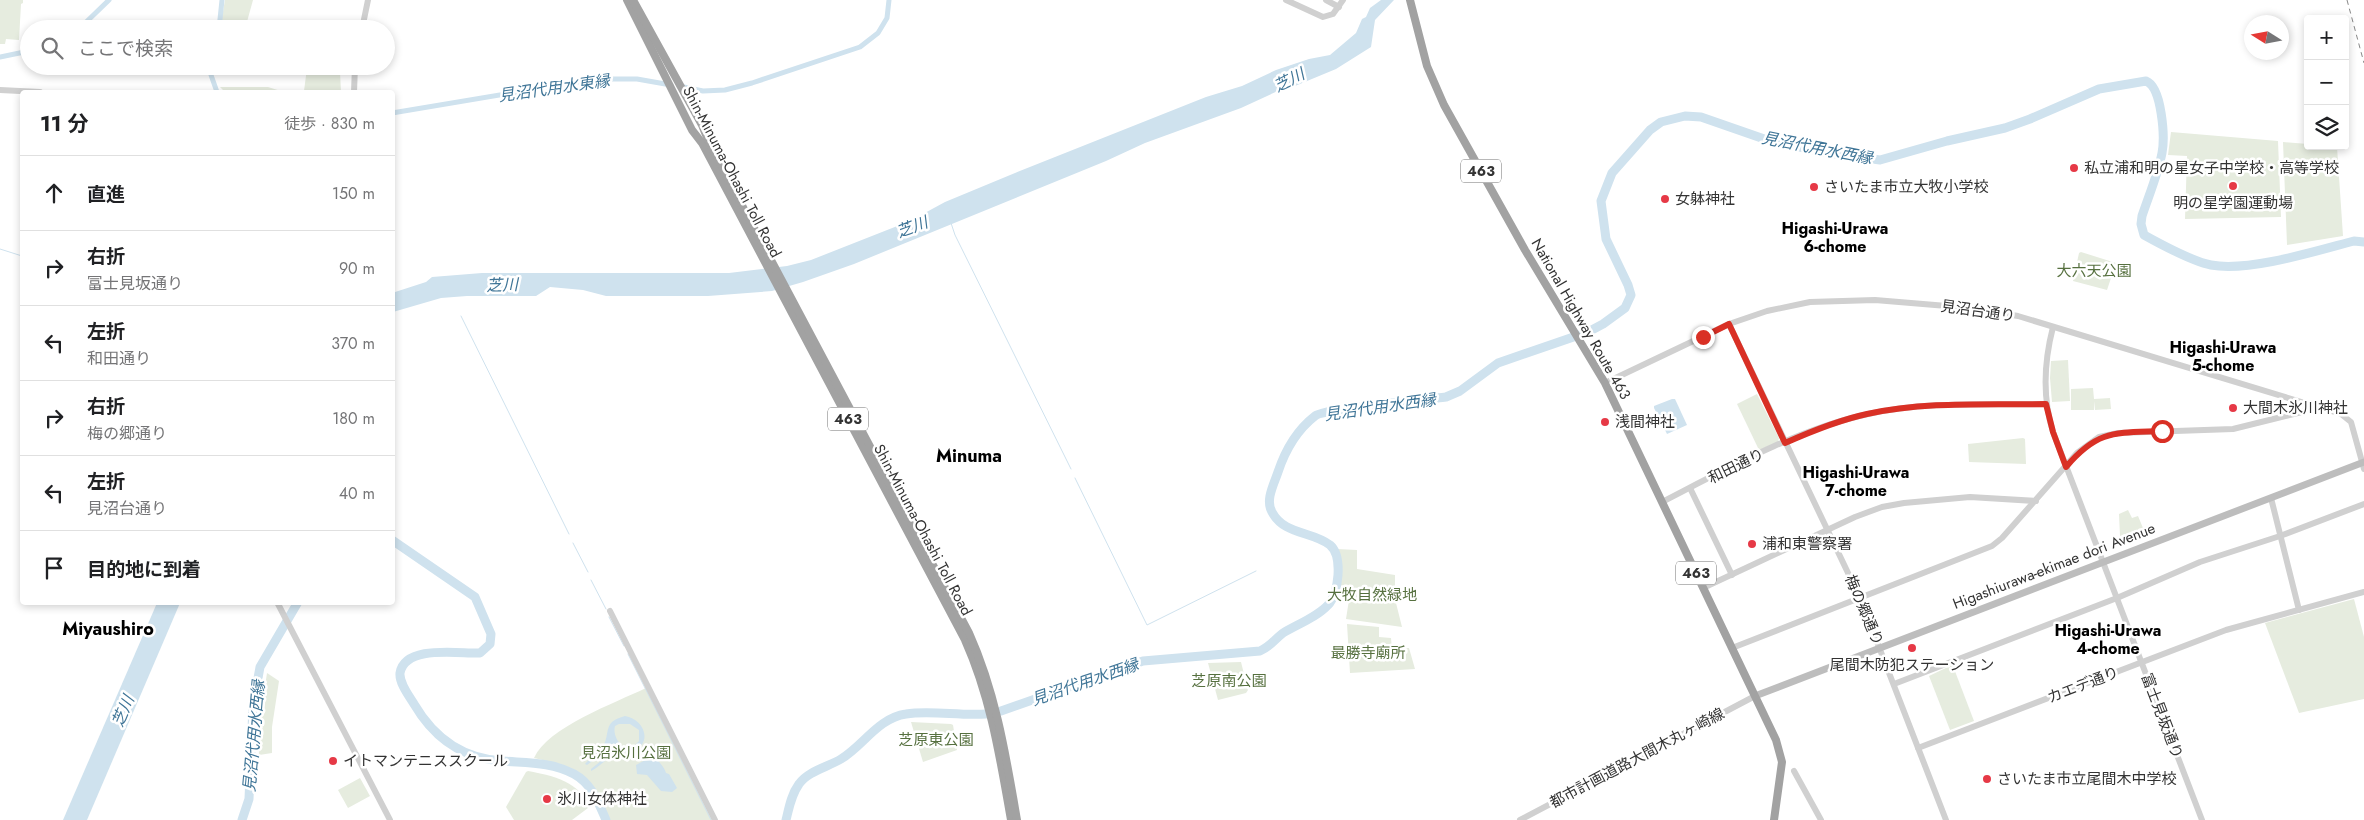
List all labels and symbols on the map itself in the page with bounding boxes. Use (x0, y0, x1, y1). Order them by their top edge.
north arrow (2244, 15, 2289, 60)
water label: 芝川 (1270, 62, 1310, 98)
water label: 見沼代用水東縁 (497, 69, 613, 107)
street label: Shin-Minuma-Ohashi Toll Road (677, 82, 787, 262)
water label: 見沼代用水西縁 (1760, 126, 1876, 170)
place label: 私立浦和明の星女子中学校・高等学校 (2084, 157, 2339, 179)
road number: 463 (1461, 160, 1501, 182)
marker: 私立浦和明の星女子中学校・高等学校 (2068, 162, 2080, 174)
place label: さいたま市立大牧小学校 (1824, 176, 1989, 198)
marker: 明の星学園運動場 (2227, 180, 2239, 192)
marker: さいたま市立大牧小学校 (1808, 181, 1820, 193)
place label: 女躰神社 (1675, 188, 1735, 210)
place label: 明の星学園運動場 (2173, 192, 2293, 214)
marker: 女躰神社 (1659, 193, 1671, 205)
water label: 芝川 (893, 210, 933, 243)
district label: Higashi-Urawa 6-chome (1782, 217, 1888, 258)
street label: National Highway Route 463 (1526, 234, 1636, 404)
park label: 大六天公園 (2056, 260, 2132, 282)
water label: 芝川 (486, 273, 520, 297)
street label: 見沼台通り (1939, 295, 2017, 327)
route end (1692, 326, 1715, 349)
district label: Higashi-Urawa 5-chome (2170, 336, 2276, 377)
water label: 見沼代用水西縁 (1323, 388, 1439, 426)
place label: 大間木氷川神社 (2243, 397, 2348, 419)
marker: 大間木氷川神社 (2227, 402, 2239, 414)
road number: 463 (828, 408, 868, 430)
place label: 浅間神社 (1615, 411, 1675, 433)
marker: 浅間神社 (1599, 416, 1611, 428)
route start (2151, 420, 2174, 443)
street label: Shin-Minuma-Ohashi Toll Road (868, 440, 978, 620)
district label: Minuma (936, 443, 1002, 469)
street label: 和田通り (1704, 443, 1768, 489)
district label: Higashi-Urawa 7-chome (1803, 461, 1909, 502)
street label: Higashiurawa-ekimae dori Avenue (1950, 517, 2159, 615)
place label: 浦和東警察署 (1762, 533, 1852, 555)
marker: 浦和東警察署 (1746, 538, 1758, 550)
road number: 463 (1676, 562, 1716, 584)
street label: 梅の郷通り (1839, 571, 1889, 649)
park label: 大牧自然緑地 (1327, 584, 1417, 606)
district label: Miyaushiro (62, 616, 154, 642)
district label: Higashi-Urawa 4-chome (2055, 619, 2161, 660)
park label: 最勝寺廟所 (1330, 642, 1406, 664)
marker: 尾間木防犯ステーション (1906, 642, 1918, 654)
water label: 見沼代用水西縁 (1028, 652, 1144, 711)
place label: 尾間木防犯ステーション (1830, 654, 1994, 676)
street label: カエデ通り (2044, 661, 2122, 709)
park label: 芝原南公園 (1191, 670, 1267, 692)
street label: 富士見坂通り (2136, 670, 2188, 762)
water label: 見沼代用水西縁 (238, 677, 271, 793)
water label: 芝川 (106, 690, 141, 730)
street label: 都市計画道路大間木丸ヶ崎線 (1546, 703, 1728, 813)
park label: 芝原東公園 (898, 729, 974, 751)
park label: 見沼氷川公園 (581, 742, 671, 764)
place label: イトマンテニススクール (343, 750, 508, 772)
marker: イトマンテニススクール (327, 755, 339, 767)
place label: さいたま市立尾間木中学校 (1997, 768, 2177, 790)
marker: さいたま市立尾間木中学校 (1981, 773, 1993, 785)
place label: 氷川女体神社 (557, 788, 647, 810)
marker: 氷川女体神社 (541, 793, 553, 805)

